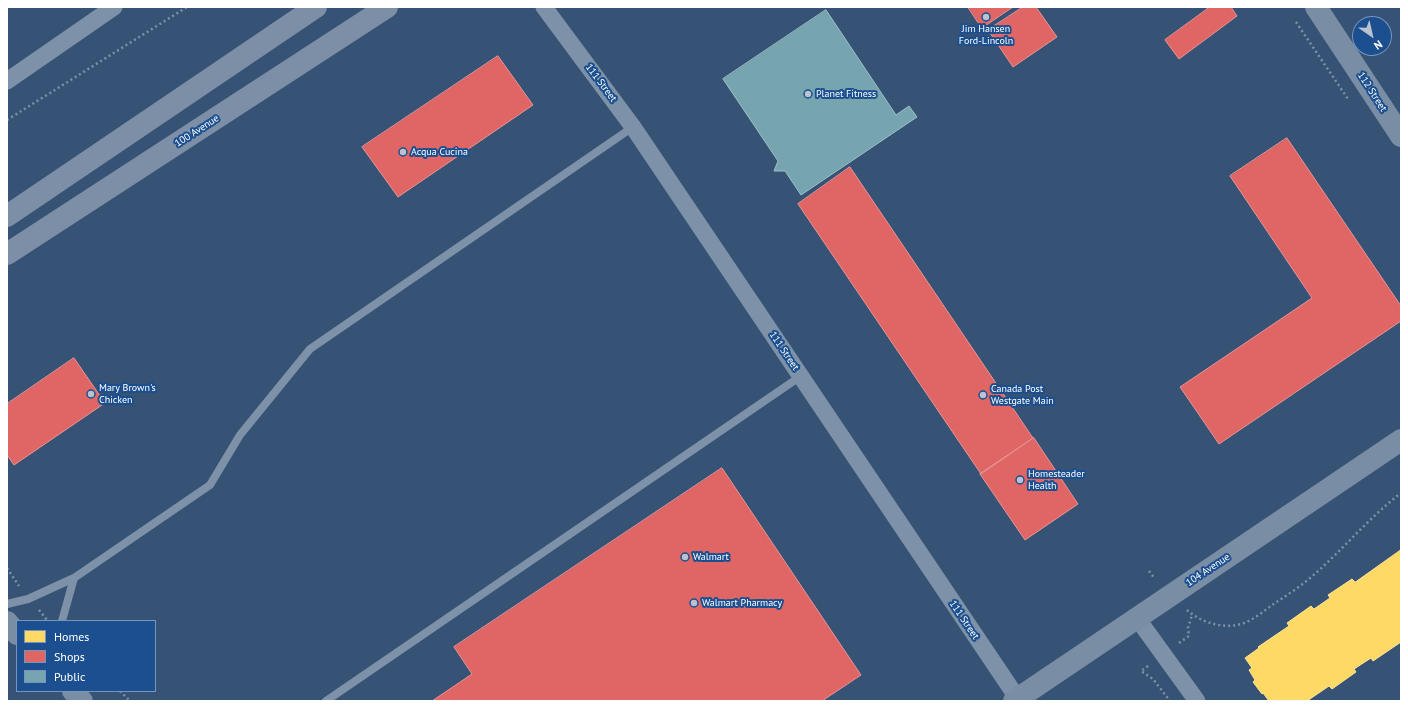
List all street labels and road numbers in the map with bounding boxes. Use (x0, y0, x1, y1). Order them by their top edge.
street label: 111 Street (583, 62, 619, 104)
street label: 112 Street (1355, 70, 1389, 114)
street label: 100 Avenue (173, 112, 221, 150)
street label: 111 Street (767, 329, 801, 373)
street label: 104 Avenue (1184, 551, 1232, 589)
street label: 111 Street (947, 598, 981, 642)

